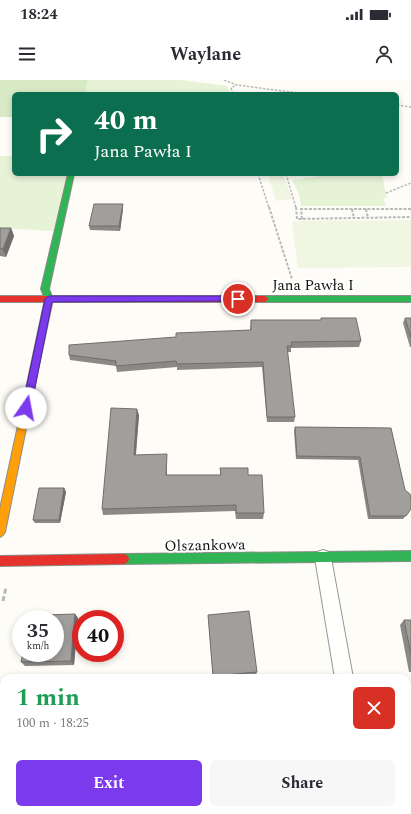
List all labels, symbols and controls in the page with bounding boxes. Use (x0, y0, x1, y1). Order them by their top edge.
text: 18:24 (20, 3, 58, 26)
text: Waylane (170, 41, 241, 68)
icon: menu (16, 43, 38, 65)
icon: person (373, 43, 395, 65)
text: 40 m (94, 99, 158, 142)
icon: right (28, 108, 80, 160)
text: Jana Pawła I (94, 138, 192, 165)
street label: Jana Pawła I (272, 274, 354, 297)
pin (221, 282, 255, 316)
icon: arrive (227, 288, 249, 310)
position arrow (5.0, 387, 47.0, 429)
street label: Olszankowa (164, 533, 246, 558)
speed limit sign: 40 (72, 610, 124, 662)
text: 35 (27, 616, 49, 646)
text: km/h (27, 638, 49, 654)
text: 1 min (16, 680, 80, 716)
button: close (353, 687, 395, 729)
text: 100 m · 18:25 (16, 713, 89, 733)
button: Exit (16, 760, 202, 806)
button: Share (210, 760, 395, 806)

